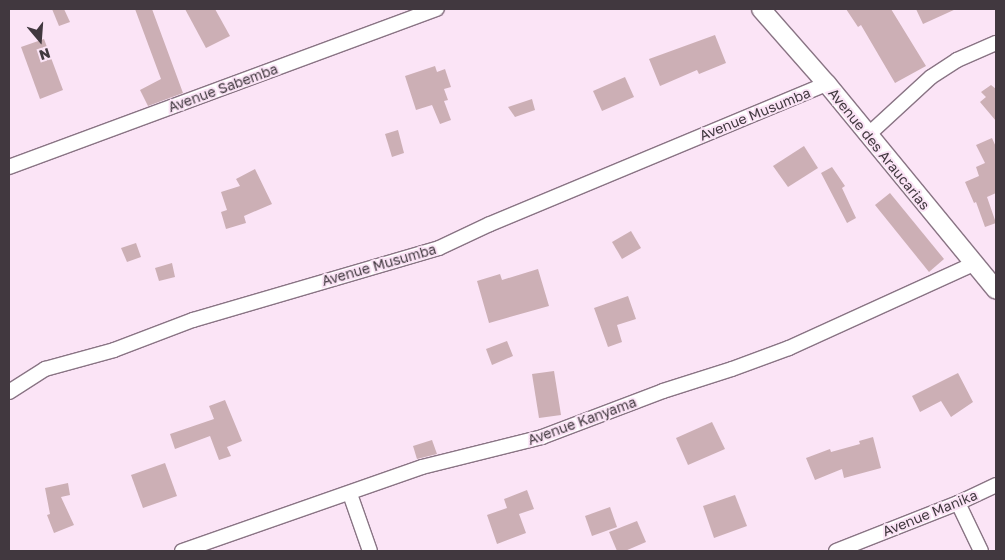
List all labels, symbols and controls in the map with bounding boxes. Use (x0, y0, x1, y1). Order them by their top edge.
north arrow (15, 15, 65, 65)
text: N (37, 45, 52, 64)
street label: Avenue Sabemba (166, 60, 280, 116)
street label: Avenue Musumba (697, 84, 813, 144)
street label: Avenue des Araucarias (825, 85, 933, 213)
street label: Avenue Musumba (320, 241, 438, 289)
street label: Avenue Kanyama (525, 394, 639, 448)
street label: Avenue Manika (880, 486, 980, 540)

